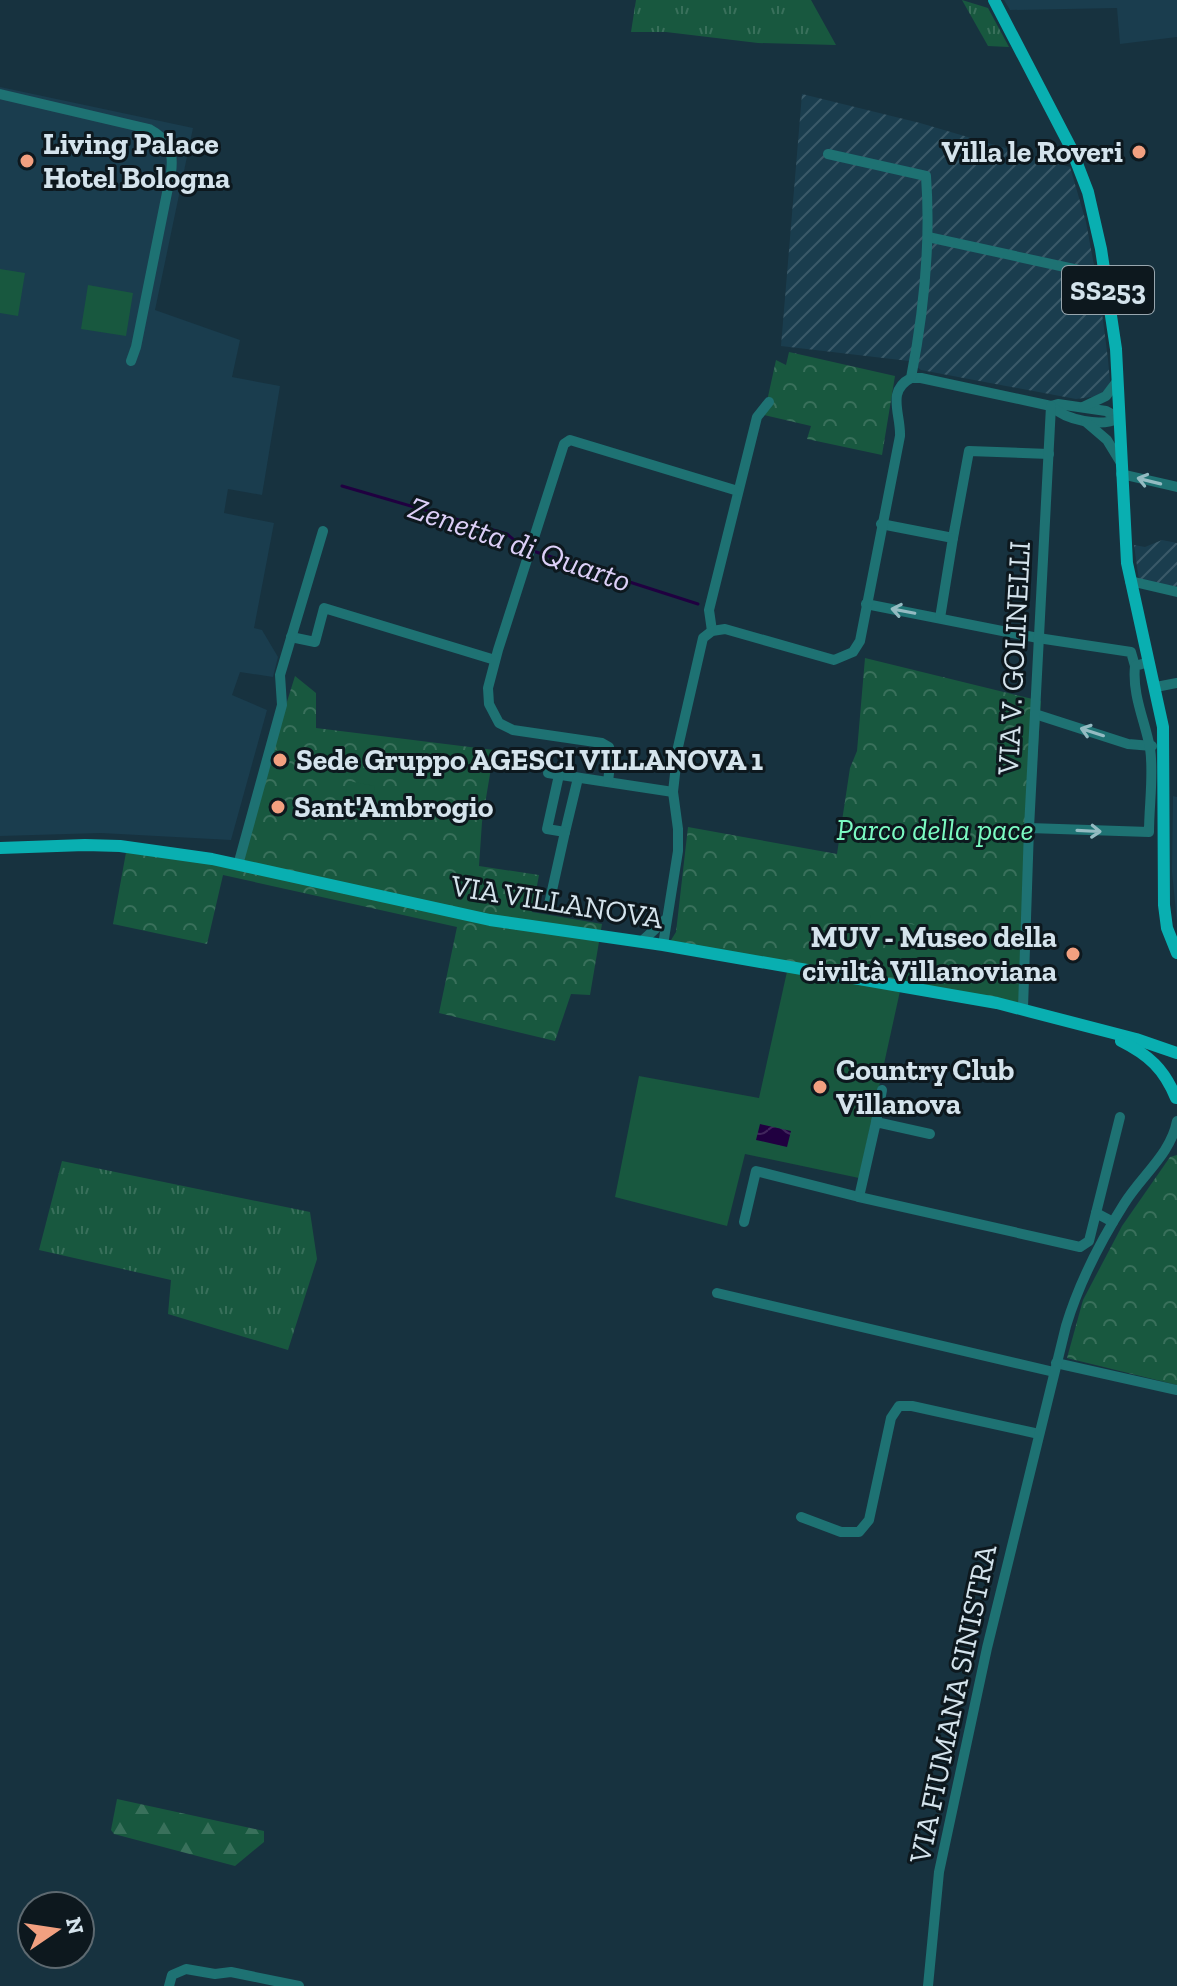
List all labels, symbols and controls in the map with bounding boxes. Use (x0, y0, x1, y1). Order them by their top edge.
place label: Living Palace Hotel Bologna (43, 126, 230, 196)
place label: Villa le Roveri (942, 134, 1123, 170)
marker: Villa le Roveri (1130, 143, 1148, 161)
marker: Living Palace Hotel Bologna (18, 152, 36, 170)
road number: SS253 (1062, 266, 1154, 314)
one-way arrow (1137, 472, 1163, 487)
water label: Zenetta di Quarto (404, 488, 636, 600)
street label: VIA V. GOLINELLI (990, 540, 1038, 777)
one-way arrow (891, 603, 916, 618)
one-way arrow (1079, 724, 1105, 739)
place label: Sede Gruppo AGESCI VILLANOVA 1 (296, 742, 763, 778)
marker: Sede Gruppo AGESCI VILLANOVA 1 (271, 751, 289, 769)
place label: Sant'Ambrogio (294, 789, 494, 825)
marker: Sant'Ambrogio (269, 798, 287, 816)
park label: Parco della pace (836, 812, 1034, 848)
one-way arrow (1075, 823, 1102, 838)
street label: VIA VILLANOVA (447, 867, 666, 937)
place label: MUV - Museo della civiltà Villanoviana (802, 919, 1057, 989)
marker: MUV - Museo della civiltà Villanoviana (1064, 945, 1082, 963)
place label: Country Club Villanova (836, 1052, 1014, 1122)
marker: Country Club Villanova (811, 1078, 829, 1096)
street label: VIA FIUMANA SINISTRA (901, 1541, 1005, 1868)
north arrow (16, 1890, 96, 1970)
text: N (60, 1914, 90, 1937)

